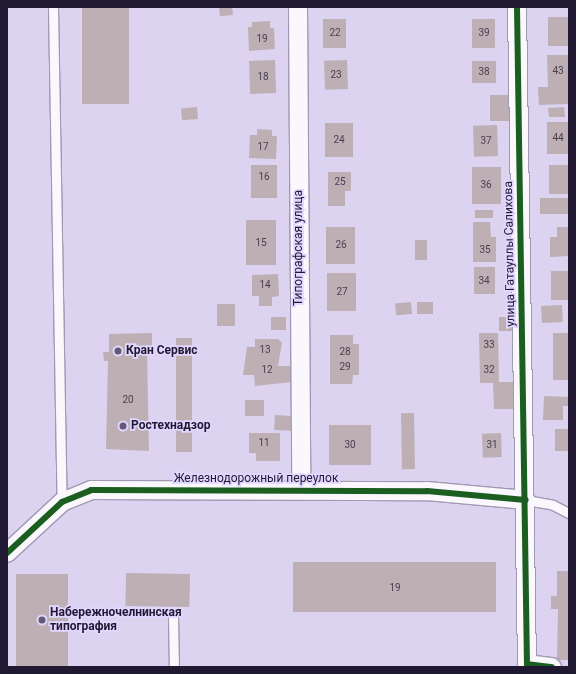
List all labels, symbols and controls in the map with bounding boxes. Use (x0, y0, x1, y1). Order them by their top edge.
house number: 22 (329, 27, 341, 39)
house number: 39 (478, 27, 490, 39)
house number: 19 (256, 33, 268, 45)
house number: 43 (552, 65, 564, 77)
house number: 38 (478, 66, 490, 78)
house number: 23 (330, 69, 342, 81)
house number: 18 (257, 71, 269, 83)
house number: 44 (552, 132, 564, 144)
house number: 24 (333, 134, 345, 146)
house number: 37 (480, 135, 492, 147)
house number: 17 (257, 141, 269, 153)
house number: 16 (258, 171, 270, 183)
house number: 25 (334, 176, 346, 188)
house number: 36 (480, 179, 492, 191)
street label: улица Гатауллы Салихова (502, 181, 518, 327)
street label: Типографская улица (292, 190, 306, 306)
house number: 15 (255, 237, 267, 249)
house number: 26 (335, 239, 347, 251)
house number: 35 (479, 244, 491, 256)
house number: 34 (478, 275, 490, 287)
house number: 14 (259, 279, 271, 291)
house number: 27 (336, 286, 348, 298)
house number: 33 (483, 339, 495, 351)
place label: Кран Сервис (126, 344, 198, 358)
house number: 13 (259, 344, 271, 356)
marker: Кран Сервис (113, 346, 123, 356)
house number: 28 (339, 346, 351, 358)
house number: 29 (339, 361, 351, 373)
house number: 12 (261, 364, 273, 376)
house number: 32 (483, 364, 495, 376)
house number: 20 (122, 394, 134, 406)
place label: Ростехнадзор (131, 419, 210, 433)
marker: Ростехнадзор (118, 421, 128, 431)
house number: 11 (258, 437, 270, 449)
house number: 30 (344, 439, 356, 451)
house number: 31 (486, 439, 498, 451)
street label: Железнодорожный переулок (174, 472, 338, 486)
house number: 19 (389, 582, 401, 594)
place label: Набережночелнинская типография (50, 606, 182, 634)
marker: Набережночелнинская типография (37, 615, 47, 625)

